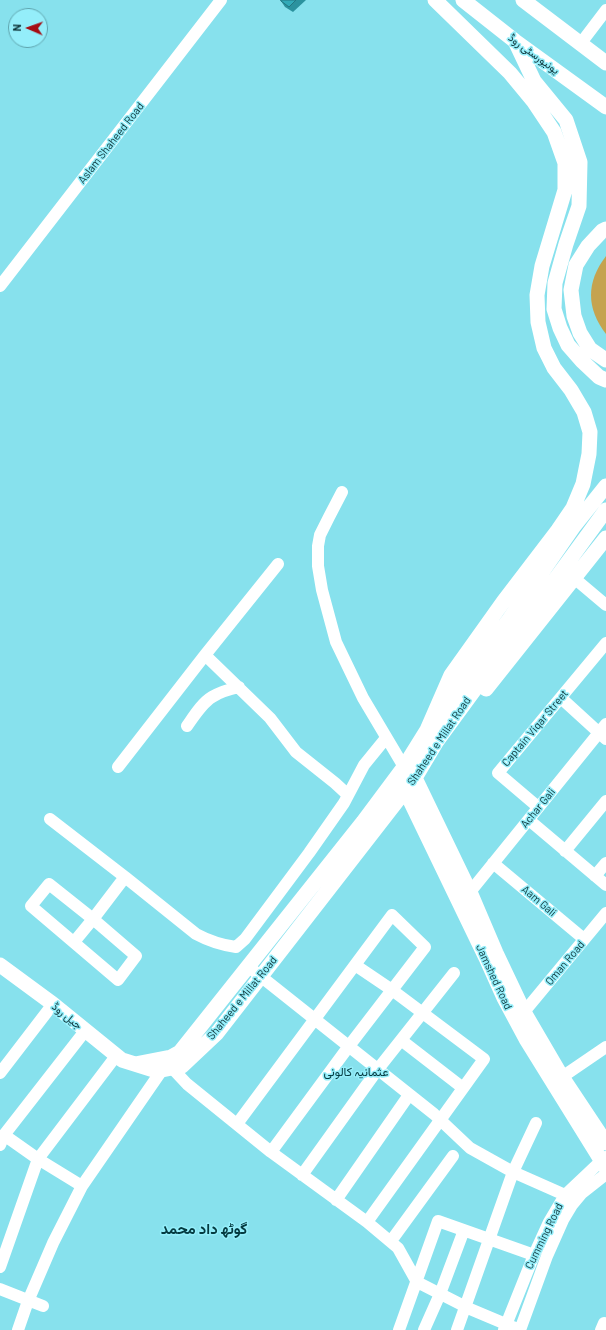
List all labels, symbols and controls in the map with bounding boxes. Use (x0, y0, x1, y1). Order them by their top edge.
north arrow (8, 8, 48, 48)
text: N (10, 24, 23, 31)
street label: یونیورسٹی روڈ (506, 31, 562, 77)
street label: Aslam Shaheed Road (75, 100, 147, 186)
street label: Captain Viqar Street (499, 687, 571, 769)
street label: Shaheed e Millat Road (405, 694, 473, 788)
street label: Achar Gali (518, 785, 558, 831)
street label: Aam Gali (519, 883, 559, 919)
street label: Oman Road (543, 938, 587, 988)
street label: Jamshed Road (473, 942, 515, 1012)
street label: Shaheed e Millat Road (204, 954, 280, 1042)
street label: جیل روڈ (49, 1000, 85, 1032)
district label: عثمانیہ کالونی (324, 1065, 388, 1079)
street label: Cumming Road (522, 1201, 566, 1271)
district label: گوٹھ داد محمد (161, 1220, 247, 1238)

